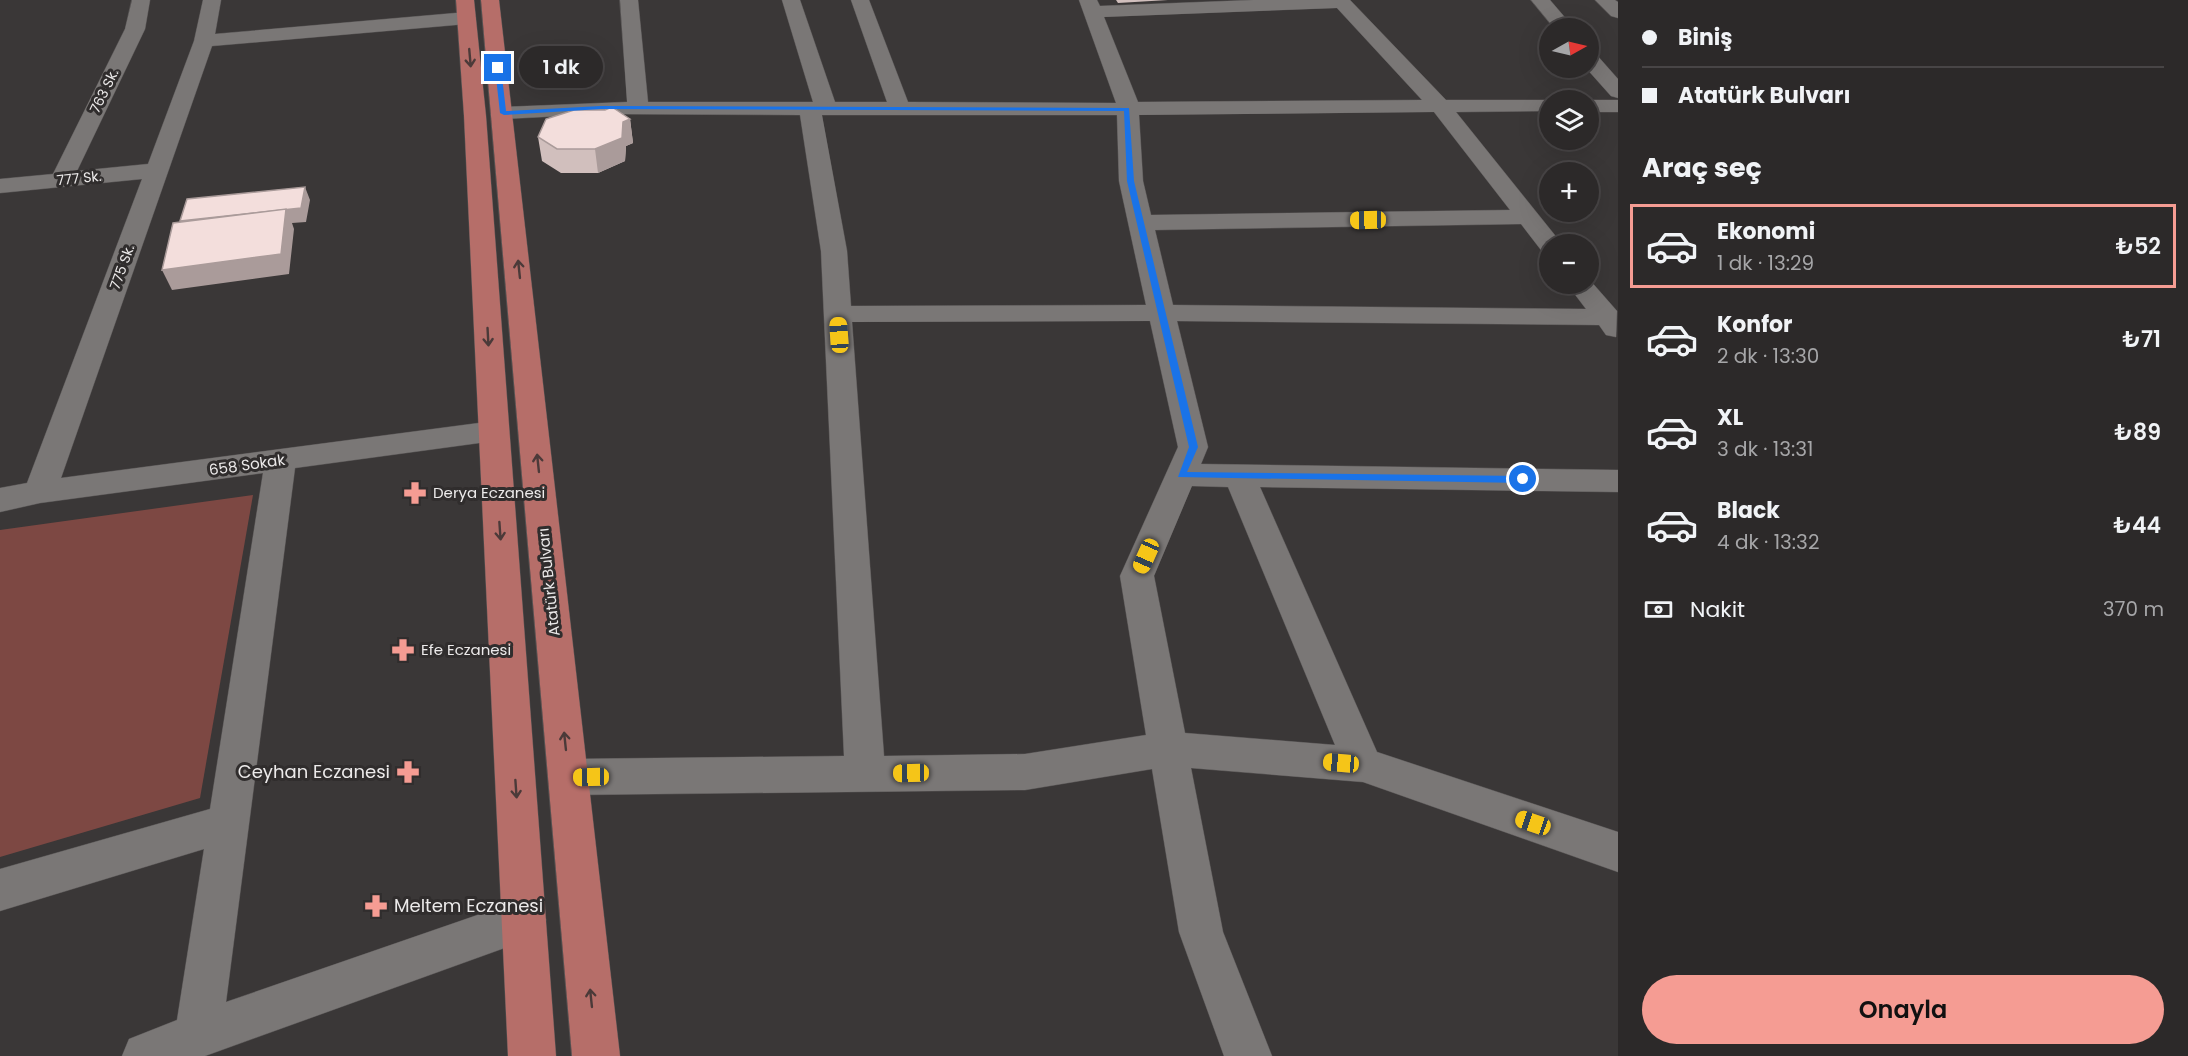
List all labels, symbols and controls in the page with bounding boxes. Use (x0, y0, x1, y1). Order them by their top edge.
north arrow (1539, 18, 1599, 78)
map controls (1539, 18, 1599, 294)
text: Biniş (1678, 22, 1733, 53)
callout: 1 dk (519, 47, 603, 89)
one-way arrow (465, 48, 476, 68)
text: 1 dk (542, 53, 580, 81)
route end (484, 54, 511, 81)
street label: 763 Sk. (85, 65, 123, 116)
text: Atatürk Bulvarı (1678, 80, 1851, 111)
button: layers (1539, 90, 1599, 150)
text: Araç seç (1642, 149, 1762, 186)
button: + (1539, 162, 1599, 222)
street label: 777 Sk. (56, 166, 102, 190)
car (1350, 211, 1386, 229)
text: Ekonomi (1717, 216, 1815, 247)
icon: car (1645, 219, 1699, 273)
text: ₺52 (2116, 231, 2161, 262)
button: − (1539, 234, 1599, 294)
street label: 775 Sk. (105, 242, 139, 292)
text: 1 dk · 13:29 (1717, 249, 1814, 277)
one-way arrow (513, 260, 524, 280)
text: Konfor (1717, 309, 1793, 340)
icon: car (1645, 312, 1699, 366)
car (829, 316, 849, 354)
text: ₺71 (2122, 324, 2161, 355)
one-way arrow (483, 326, 494, 346)
text: 2 dk · 13:30 (1717, 342, 1819, 370)
text: XL (1717, 402, 1743, 433)
icon: car (1645, 405, 1699, 459)
text: ₺89 (2115, 417, 2161, 448)
text: 3 dk · 13:31 (1717, 435, 1813, 463)
street label: 658 Sokak (208, 449, 286, 480)
one-way arrow (532, 454, 543, 474)
route start (1509, 465, 1536, 492)
pharmacy icon: Derya Eczanesi (402, 480, 428, 506)
place label: Derya Eczanesi (433, 482, 545, 503)
text: Black (1717, 495, 1780, 526)
icon: car (1645, 498, 1699, 552)
text: ₺44 (2113, 510, 2161, 541)
one-way arrow (494, 521, 505, 541)
street label: Atatürk Bulvarı (532, 527, 565, 637)
text: 4 dk · 13:32 (1717, 528, 1819, 556)
car (1130, 536, 1162, 576)
icon: cash (1642, 593, 1675, 626)
text: Nakit (1690, 594, 1745, 625)
text: 370 m (2103, 595, 2164, 623)
pharmacy icon: Efe Eczanesi (390, 637, 416, 663)
place label: Efe Eczanesi (421, 639, 511, 660)
one-way arrow (559, 732, 570, 752)
car (1322, 752, 1360, 774)
place label: Ceyhan Eczanesi (238, 759, 390, 784)
pharmacy icon: Ceyhan Eczanesi (395, 759, 421, 785)
car (893, 764, 929, 782)
car (573, 768, 609, 786)
one-way arrow (510, 778, 521, 798)
car (1513, 809, 1553, 837)
pharmacy icon: Meltem Eczanesi (363, 893, 389, 919)
place label: Meltem Eczanesi (394, 893, 543, 918)
button: Onayla (1642, 975, 2164, 1044)
one-way arrow (585, 988, 596, 1008)

